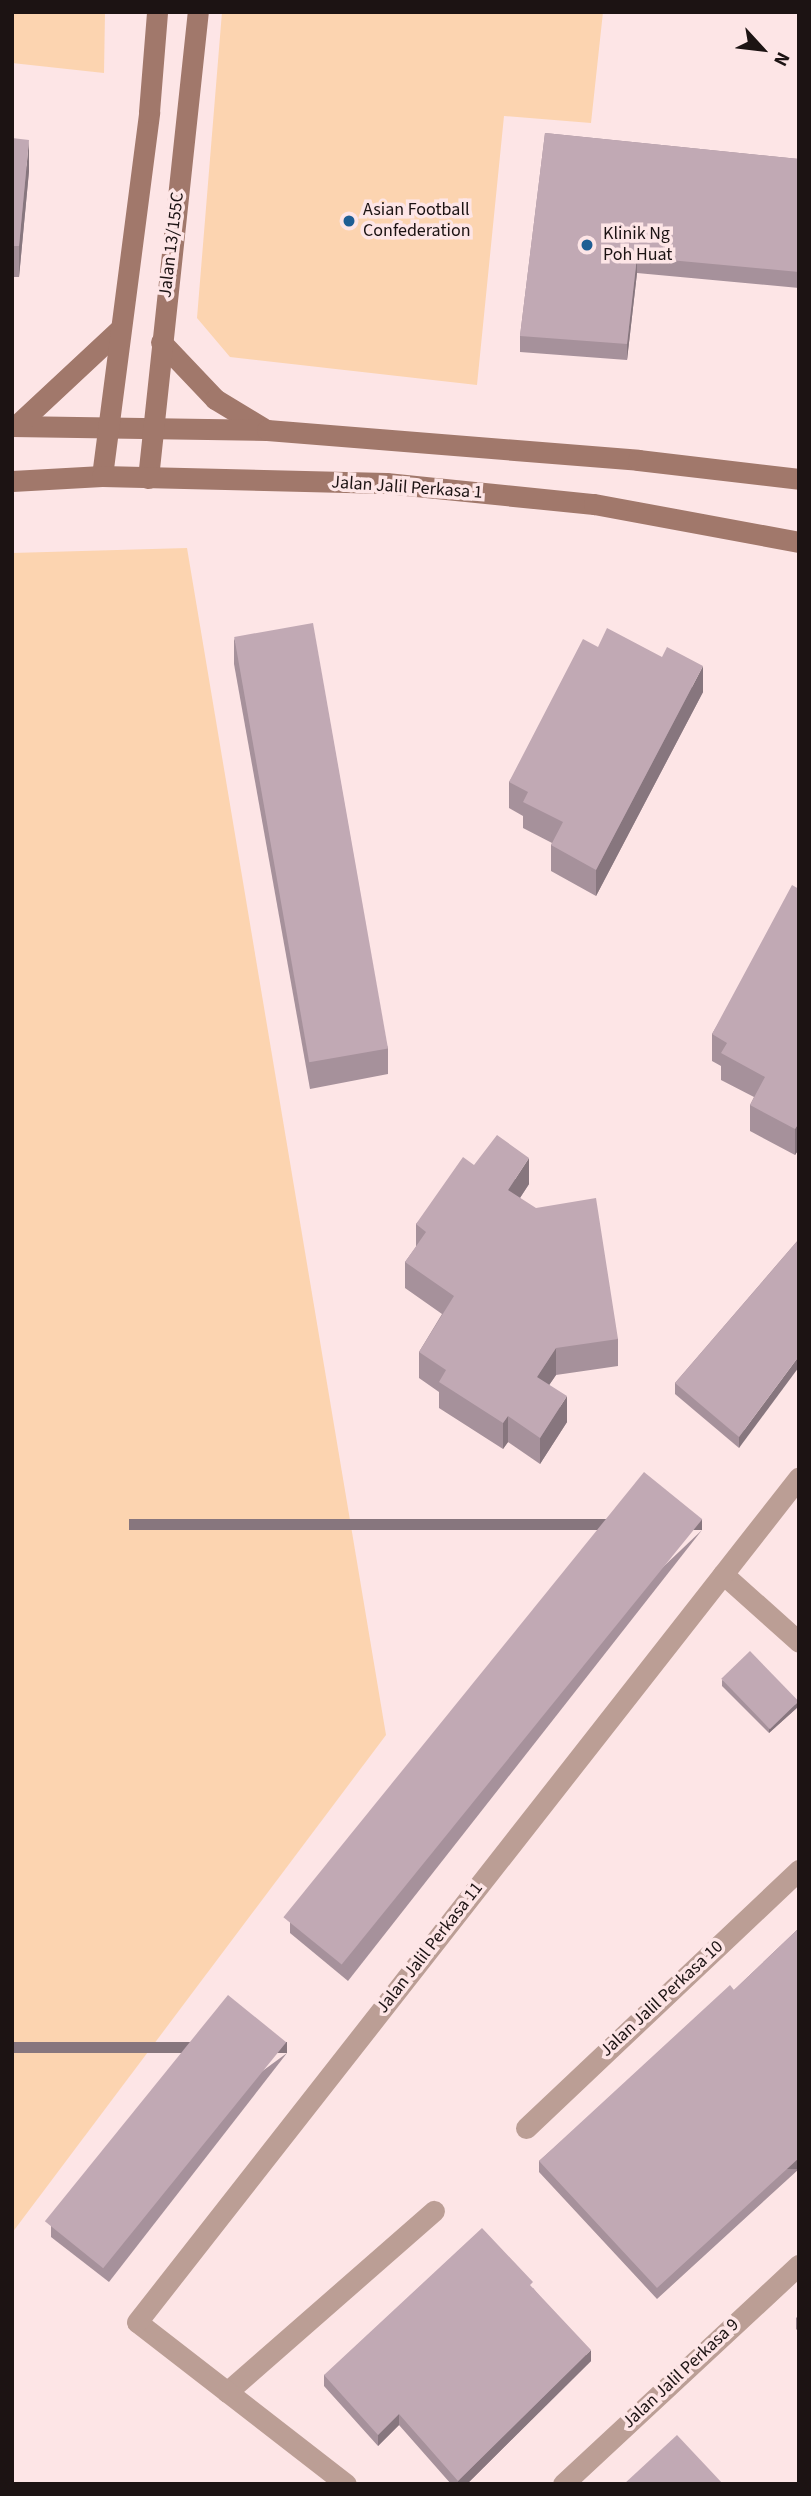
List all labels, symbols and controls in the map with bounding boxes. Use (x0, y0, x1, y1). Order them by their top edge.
north arrow (727, 14, 797, 84)
text: N (766, 47, 796, 71)
street label: Jalan 13/155C (155, 191, 189, 299)
place label: Asian Football Confederation (363, 200, 471, 242)
marker: Asian Football Confederation (341, 213, 357, 229)
place label: Klinik Ng Poh Huat (603, 224, 672, 266)
marker: Klinik Ng Poh Huat (577, 235, 597, 255)
street label: Jalan Jalil Perkasa 1 (331, 472, 483, 504)
street label: Jalan Jalil Perkasa 11 (372, 1878, 488, 2018)
street label: Jalan Jalil Perkasa 10 (596, 1936, 728, 2062)
street label: Jalan Jalil Perkasa 9 (618, 2314, 744, 2434)

